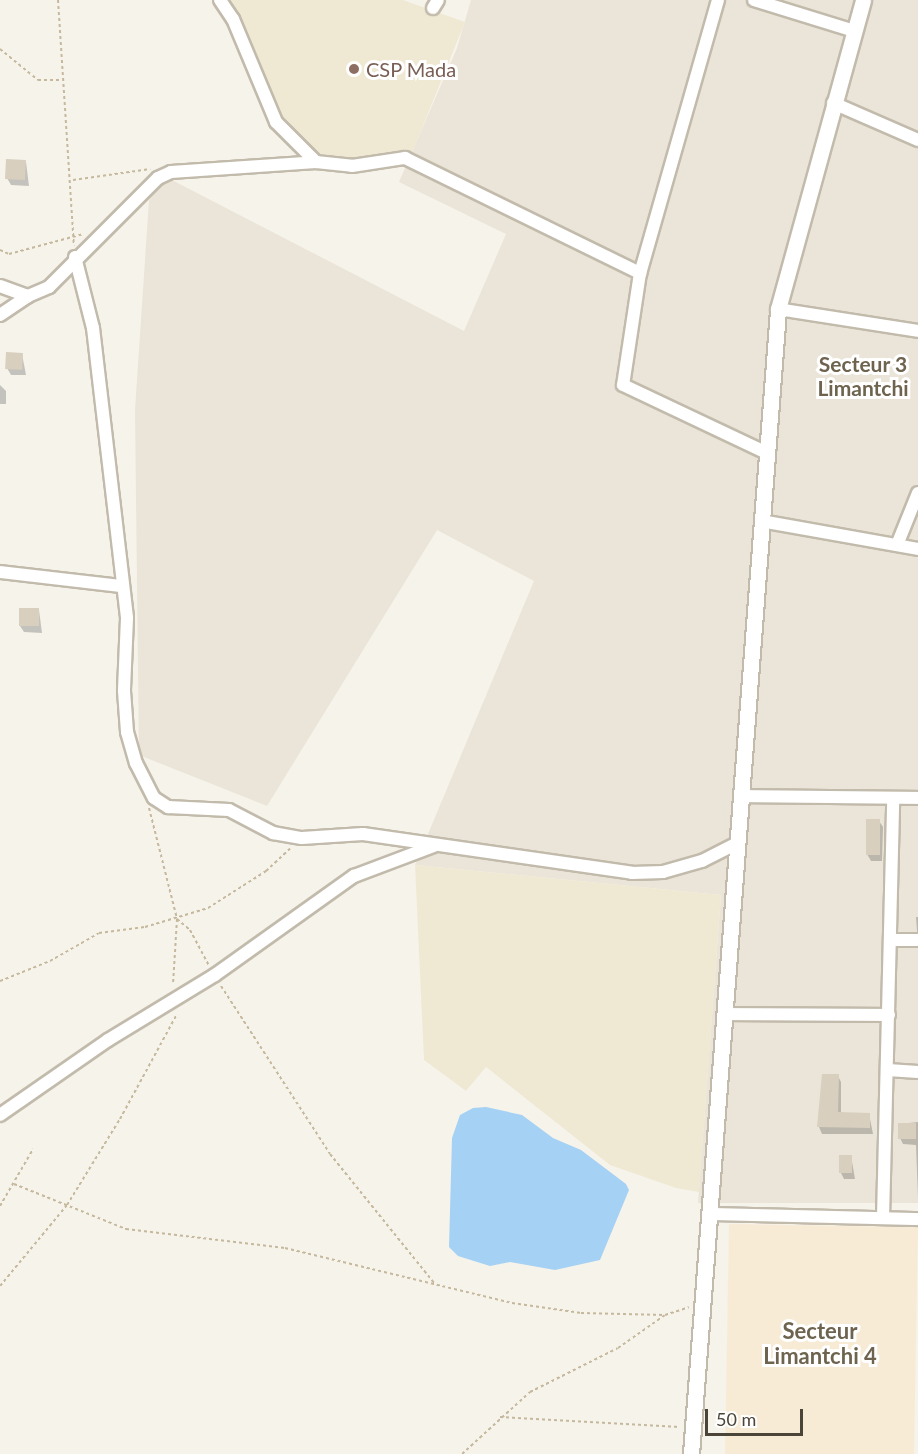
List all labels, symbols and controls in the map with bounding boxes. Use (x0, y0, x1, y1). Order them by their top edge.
place label: CSP Mada (366, 57, 457, 81)
marker: CSP Mada (347, 62, 361, 76)
district label: Secteur 3 Limantchi (817, 351, 909, 401)
district label: Secteur Limantchi 4 (763, 1317, 877, 1368)
scale bar (708, 1397, 806, 1435)
text: 50 m (716, 1408, 756, 1430)

